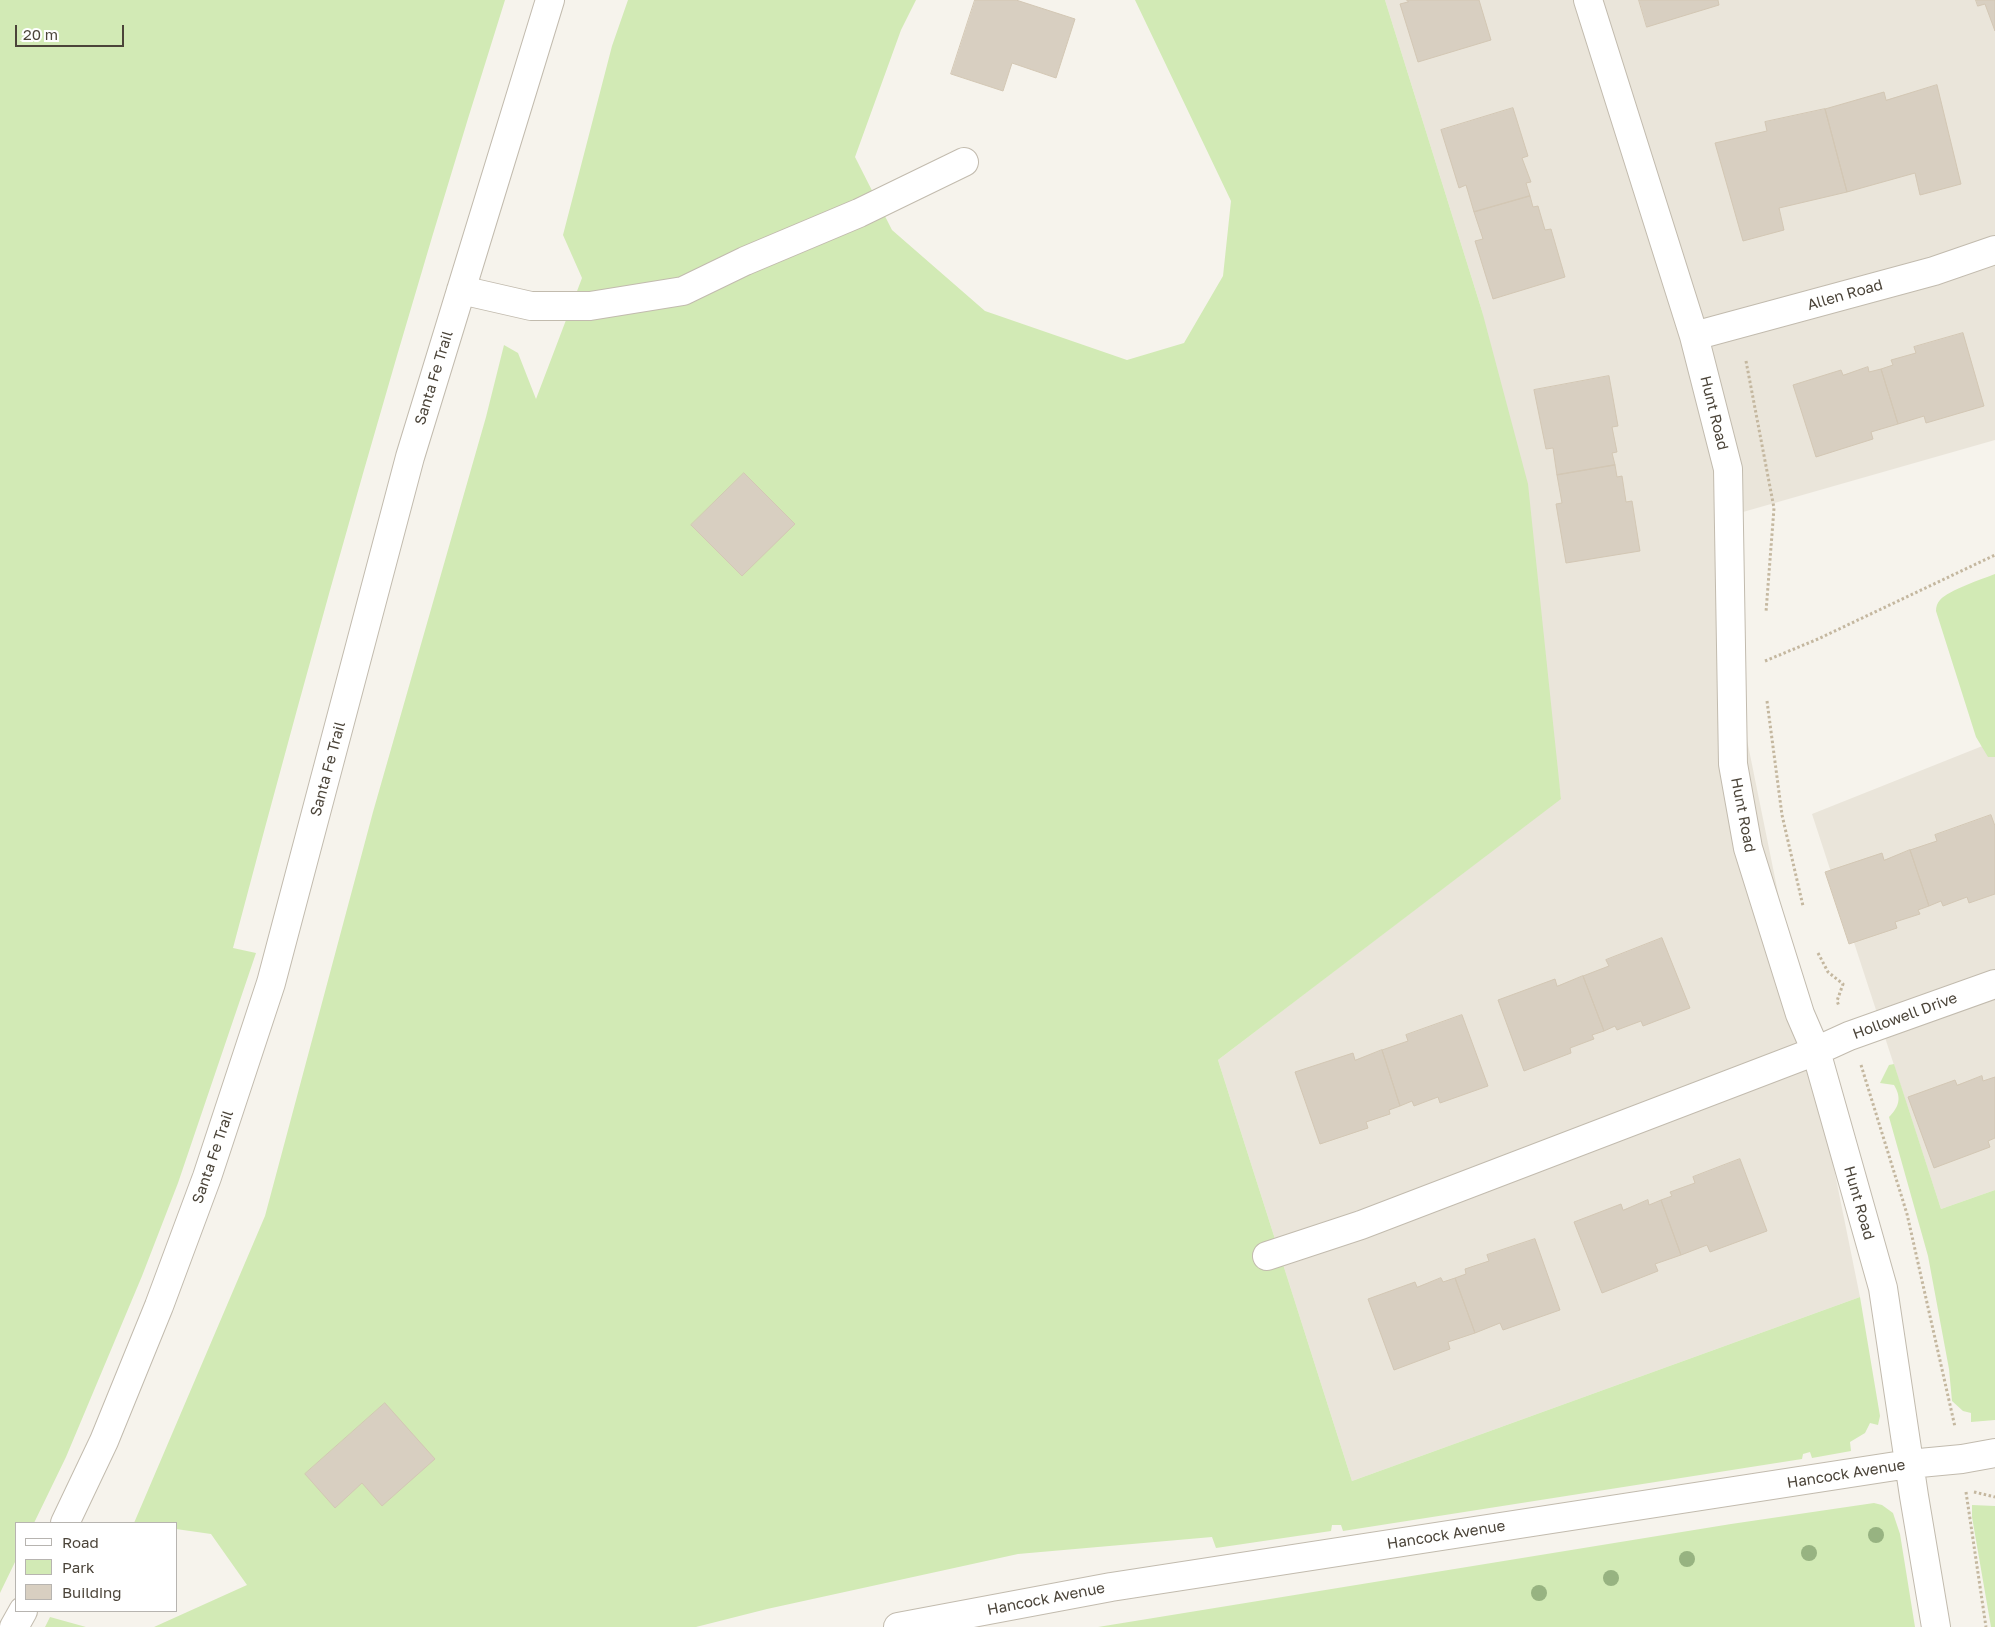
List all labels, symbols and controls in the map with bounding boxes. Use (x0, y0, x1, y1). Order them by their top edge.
scale bar (18, 15, 126, 47)
text: 20 m (23, 25, 58, 43)
street label: Allen Road (1805, 276, 1885, 314)
street label: Santa Fe Trail (411, 329, 457, 427)
street label: Hunt Road (1696, 374, 1732, 452)
street label: Santa Fe Trail (307, 720, 349, 818)
street label: Hunt Road (1727, 776, 1759, 854)
street label: Hollowell Drive (1850, 989, 1960, 1043)
street label: Santa Fe Trail (189, 1108, 237, 1206)
street label: Hunt Road (1840, 1164, 1878, 1242)
street label: Hancock Avenue (1786, 1456, 1906, 1492)
street label: Hancock Avenue (1386, 1517, 1506, 1553)
legend (15, 1522, 178, 1612)
text: Road (62, 1533, 99, 1551)
text: Park (62, 1558, 94, 1576)
street label: Hancock Avenue (986, 1579, 1106, 1619)
text: Building (62, 1583, 122, 1601)

